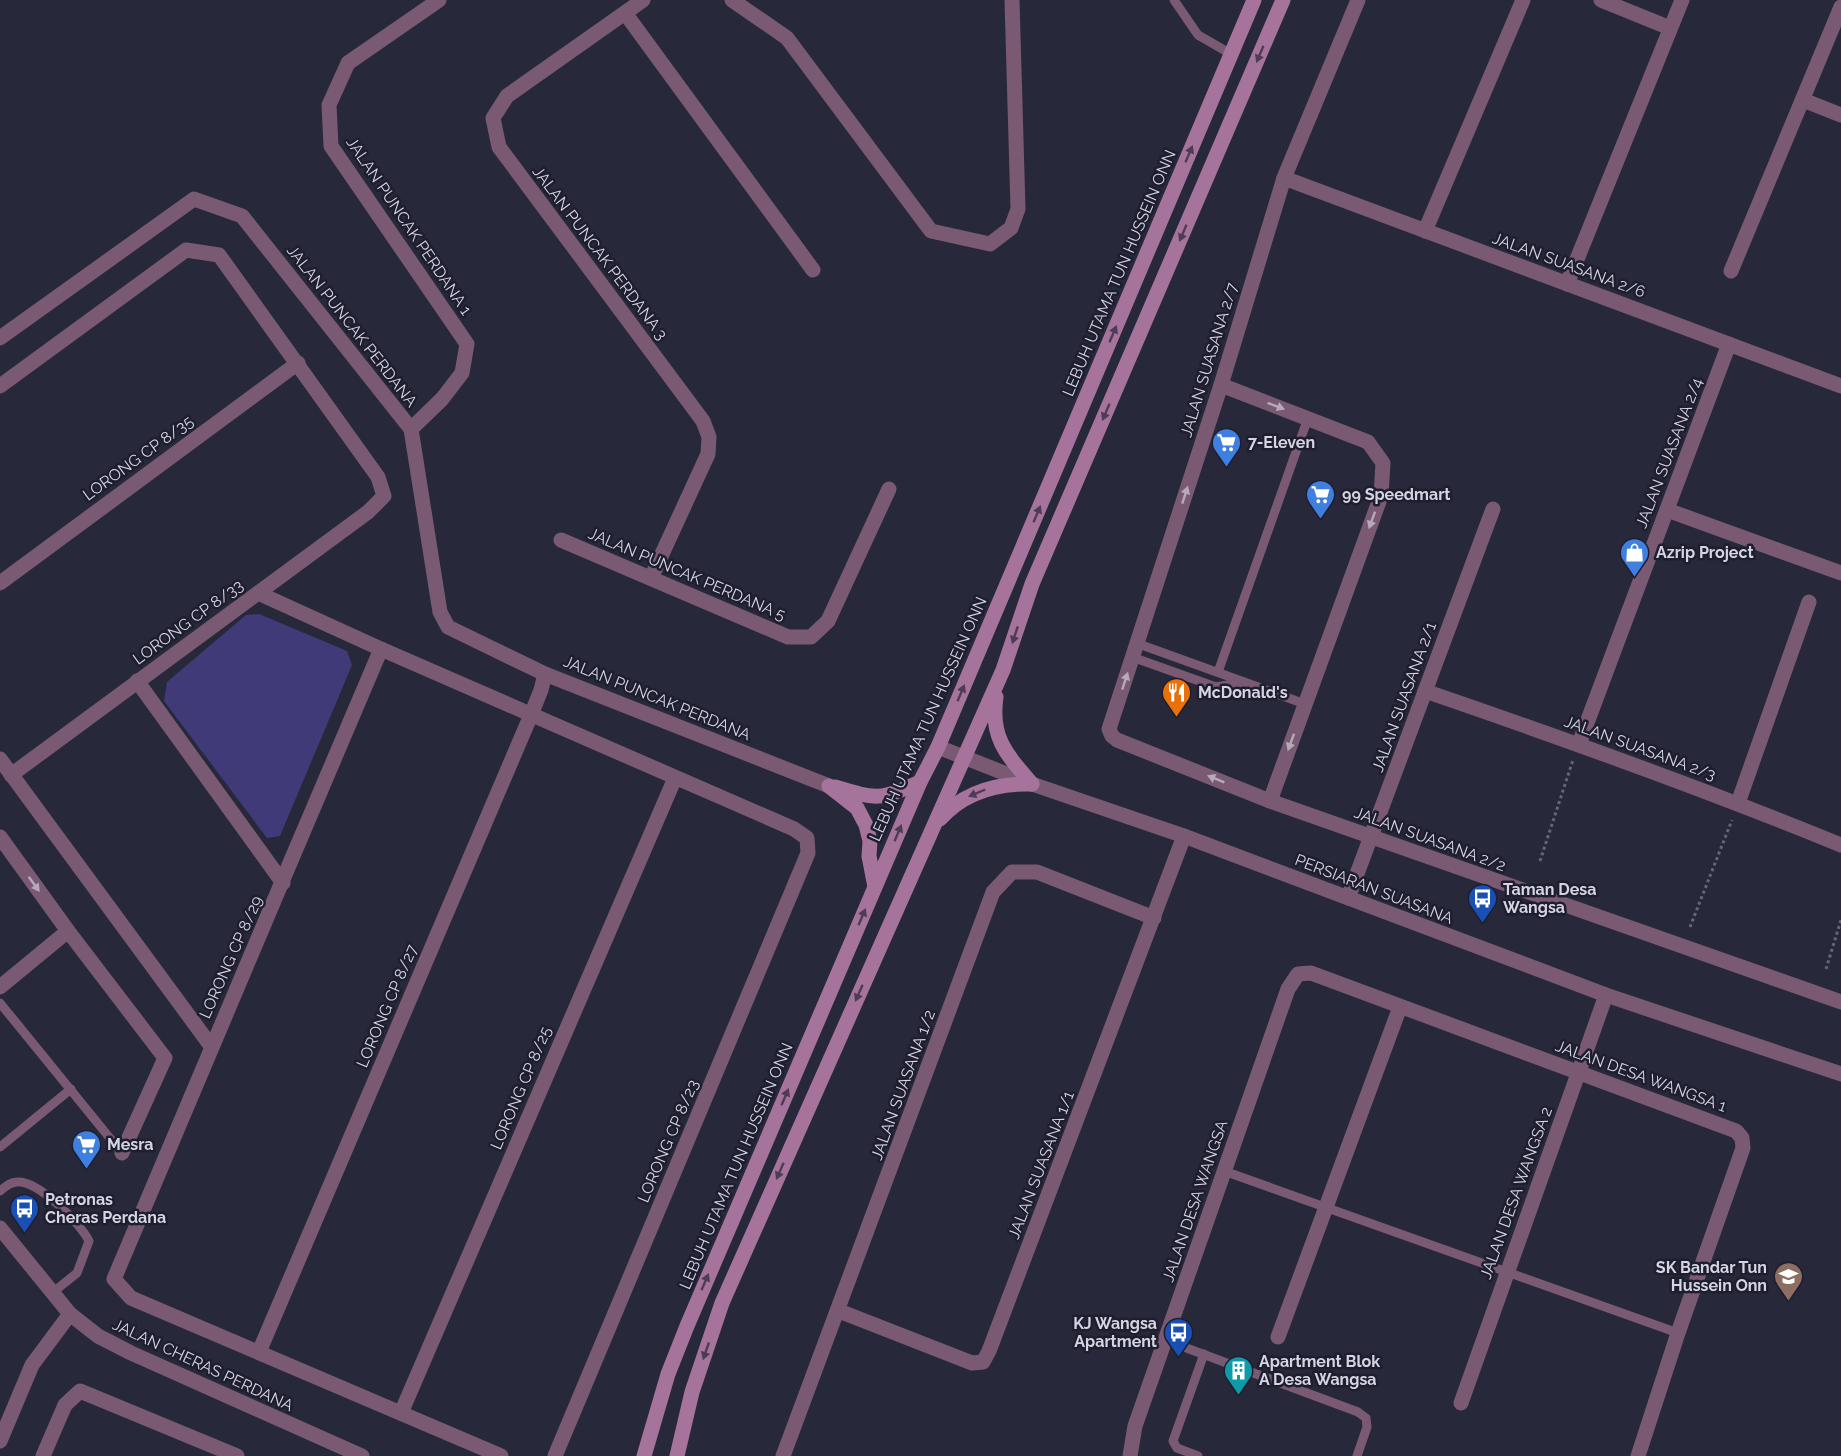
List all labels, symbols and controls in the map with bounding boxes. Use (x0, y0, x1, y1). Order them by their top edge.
one-way arrow (1255, 45, 1265, 63)
street label: JALAN PUNCAK PERDANA 1 (342, 133, 476, 319)
one-way arrow (1184, 145, 1194, 163)
street label: LEBUH UTAMA TUN HUSSEIN ONN (1058, 147, 1180, 399)
street label: JALAN PUNCAK PERDANA 3 (529, 162, 671, 344)
one-way arrow (1178, 224, 1187, 242)
street label: JALAN SUASANA 2/6 (1490, 229, 1648, 301)
street label: JALAN PUNCAK PERDANA (283, 241, 421, 411)
street label: JALAN SUASANA 2/7 (1176, 280, 1242, 439)
one-way arrow (1109, 325, 1118, 343)
street label: JALAN SUASANA 2/4 (1632, 375, 1706, 531)
one-way arrow (1267, 402, 1285, 411)
one-way arrow (1101, 403, 1110, 421)
street label: LORONG CP 8/35 (79, 411, 197, 504)
supermarket icon: 7-Eleven (1211, 426, 1243, 468)
place label: 7-Eleven (1248, 433, 1315, 452)
supermarket icon: 99 Speedmart (1305, 478, 1337, 520)
place label: 99 Speedmart (1342, 485, 1451, 504)
one-way arrow (1181, 486, 1190, 504)
one-way arrow (1032, 504, 1042, 522)
one-way arrow (1367, 511, 1377, 529)
street label: JALAN PUNCAK PERDANA 5 (585, 524, 789, 624)
shop icon: Azrip Project (1619, 536, 1651, 578)
place label: Azrip Project (1656, 543, 1754, 562)
street label: LORONG CP 8/33 (129, 576, 247, 668)
street label: LEBUH UTAMA TUN HUSSEIN ONN (865, 594, 991, 844)
street label: JALAN SUASANA 2/1 (1368, 619, 1440, 775)
one-way arrow (1010, 626, 1019, 644)
street label: JALAN PUNCAK PERDANA (561, 652, 754, 744)
one-way arrow (1121, 672, 1130, 690)
restaurant icon: McDonald's (1161, 676, 1193, 718)
place label: McDonald's (1198, 683, 1288, 702)
one-way arrow (956, 684, 966, 702)
street label: JALAN SUASANA 2/3 (1562, 712, 1718, 784)
one-way arrow (1286, 733, 1296, 751)
one-way arrow (1206, 774, 1224, 784)
one-way arrow (968, 788, 986, 798)
street label: JALAN SUASANA 2/2 (1352, 803, 1508, 875)
one-way arrow (893, 824, 903, 842)
street label: PERSIARAN SUASANA (1292, 850, 1456, 928)
one-way arrow (28, 875, 40, 891)
place label: Taman Desa Wangsa (1503, 880, 1596, 917)
bus stop icon: Taman Desa Wangsa (1466, 882, 1498, 924)
street label: LORONG CP 8/29 (195, 893, 267, 1021)
one-way arrow (857, 908, 867, 926)
street label: LORONG CP 8/27 (353, 941, 422, 1070)
one-way arrow (854, 984, 864, 1002)
street label: JALAN SUASANA 1/2 (867, 1007, 939, 1163)
street label: LORONG CP 8/25 (487, 1023, 556, 1152)
street label: JALAN DESA WANGSA 1 (1553, 1036, 1729, 1116)
street label: LEBUH UTAMA TUN HUSSEIN ONN (675, 1040, 797, 1292)
street label: LORONG CP 8/23 (634, 1077, 702, 1205)
one-way arrow (780, 1087, 790, 1105)
street label: JALAN SUASANA 1/1 (1004, 1088, 1078, 1242)
street label: JALAN DESA WANGSA 2 (1476, 1104, 1556, 1282)
street label: JALAN DESA WANGSA (1158, 1117, 1232, 1284)
supermarket icon: Mesra (70, 1128, 102, 1170)
place label: Mesra (107, 1135, 154, 1154)
one-way arrow (775, 1162, 784, 1180)
place label: Petronas Cheras Perdana (45, 1190, 166, 1227)
bus stop icon: Petronas Cheras Perdana (8, 1192, 40, 1234)
place label: SK Bandar Tun Hussein Onn (1656, 1258, 1767, 1295)
school or university icon: SK Bandar Tun Hussein Onn (1772, 1260, 1804, 1302)
one-way arrow (701, 1274, 710, 1291)
place label: KJ Wangsa Apartment (1073, 1314, 1157, 1351)
street label: JALAN CHERAS PERDANA (110, 1315, 297, 1415)
bus stop icon: KJ Wangsa Apartment (1162, 1316, 1194, 1358)
one-way arrow (700, 1342, 710, 1360)
place label: Apartment Blok A Desa Wangsa (1259, 1352, 1380, 1389)
building icon: Apartment Blok A Desa Wangsa (1222, 1354, 1254, 1396)

